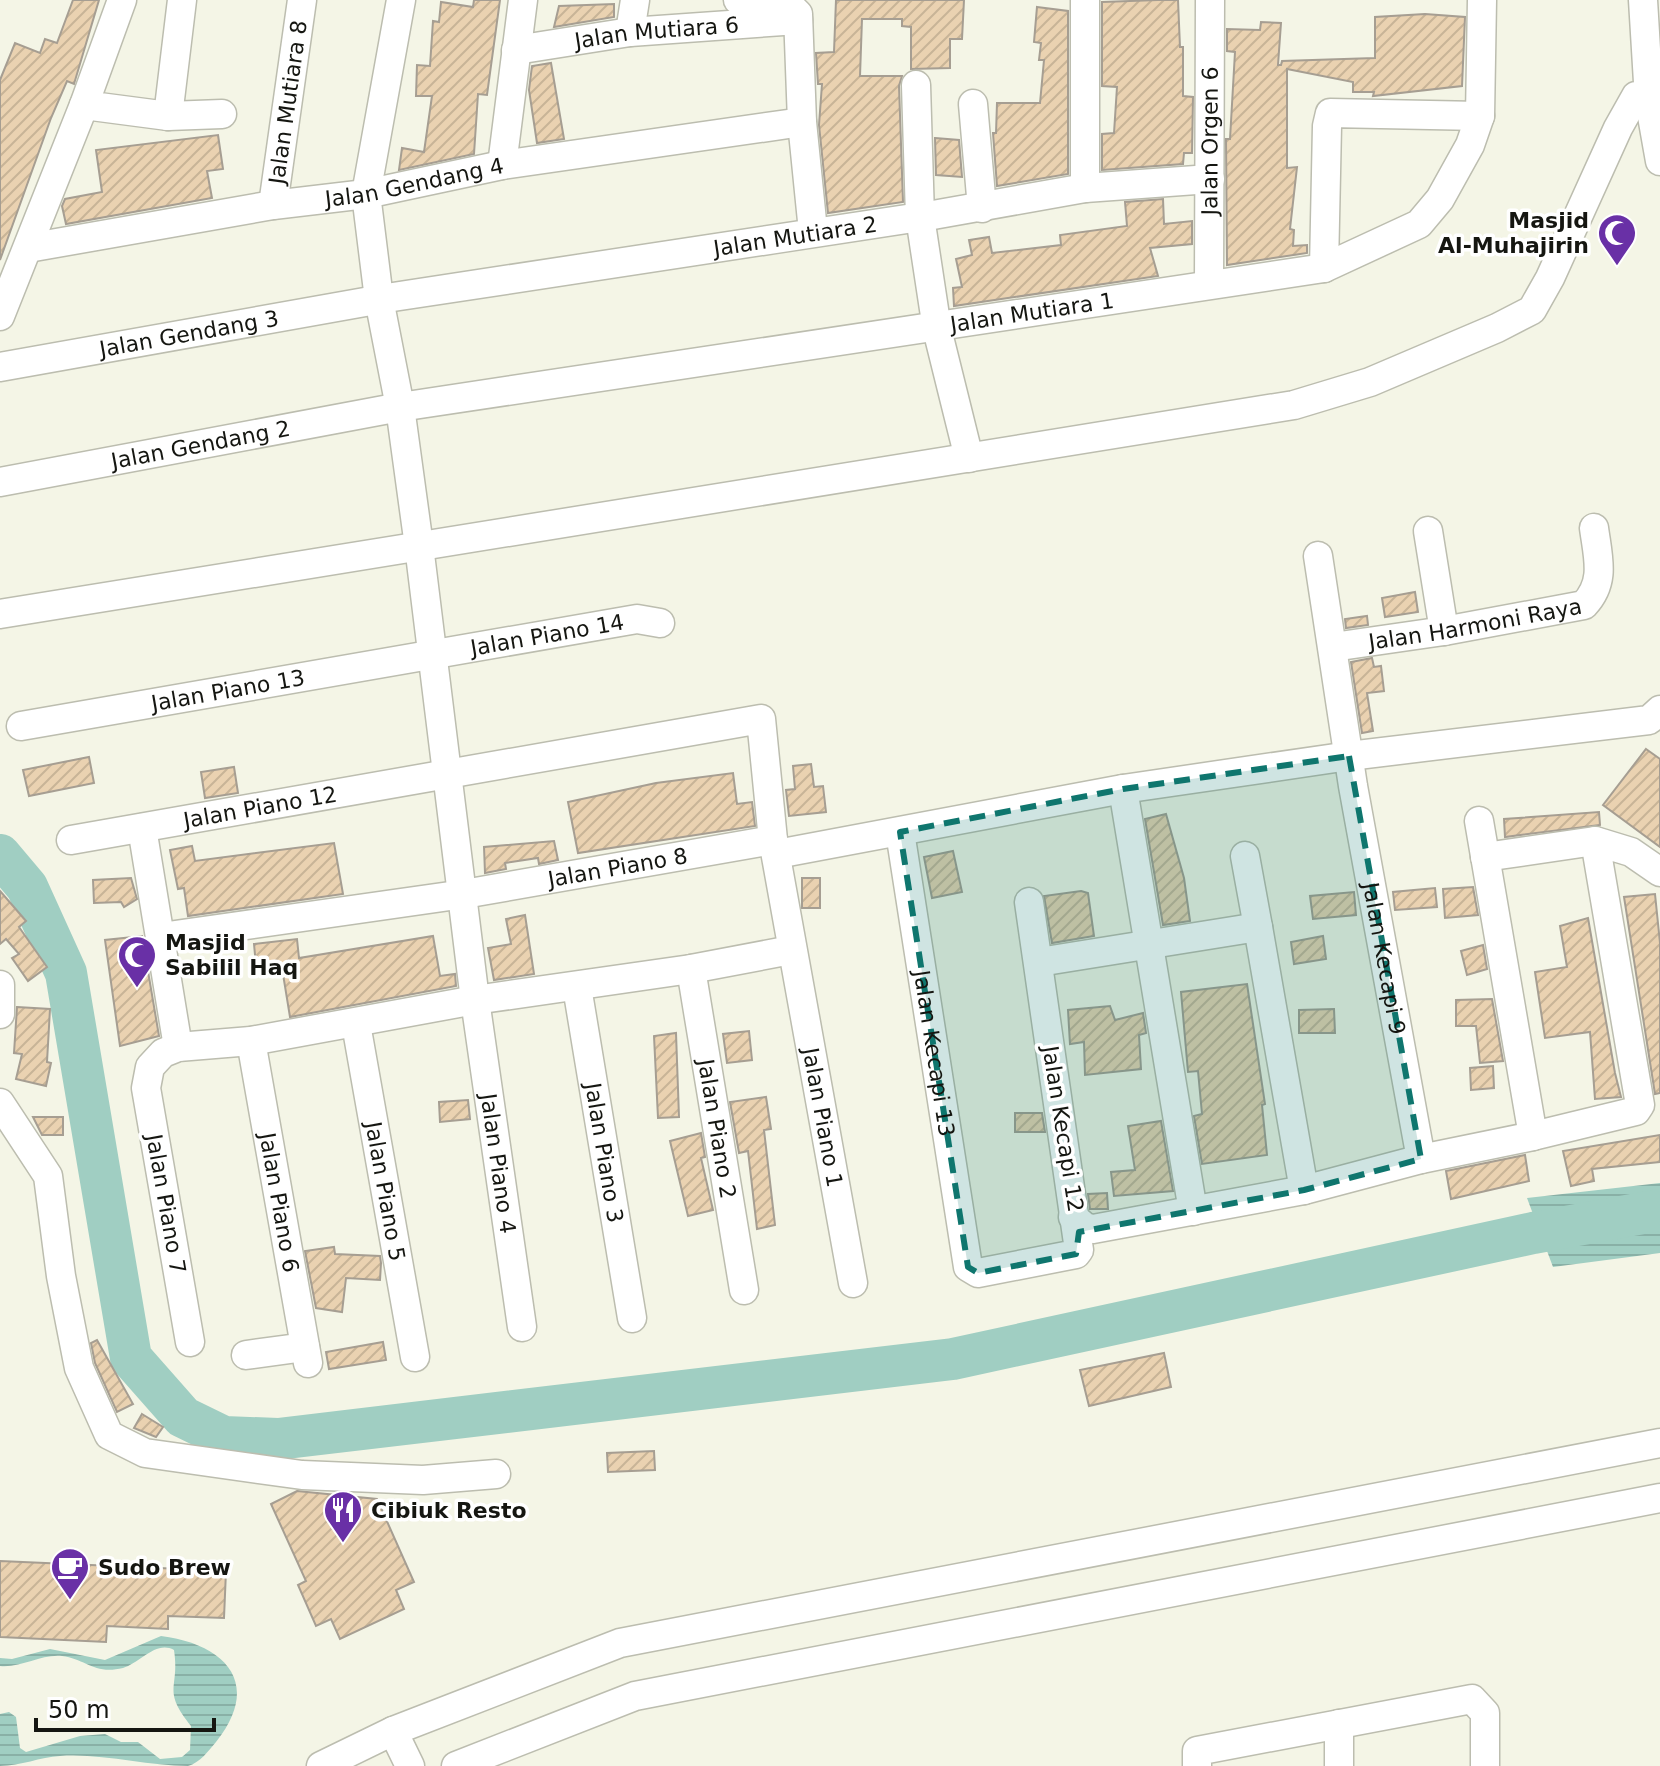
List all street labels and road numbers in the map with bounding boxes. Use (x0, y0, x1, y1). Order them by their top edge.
street label: Jalan Mutiara 6 (571, 12, 740, 53)
street label: Jalan Mutiara 8 (263, 18, 312, 188)
street label: Jalan Orgen 6 (1197, 66, 1222, 218)
street label: Jalan Gendang 4 (322, 153, 506, 211)
street label: Jalan Mutiara 2 (710, 211, 879, 261)
street label: Jalan Mutiara 1 (946, 287, 1115, 337)
street label: Jalan Gendang 3 (96, 305, 281, 362)
street label: Jalan Gendang 2 (107, 415, 292, 474)
street label: Jalan Harmoni Raya (1365, 593, 1584, 655)
street label: Jalan Piano 14 (466, 609, 626, 661)
street label: Jalan Piano 13 (147, 664, 307, 716)
street label: Jalan Piano 12 (179, 781, 339, 833)
street label: Jalan Piano 8 (544, 843, 689, 892)
street label: Jalan Kecapi 9 (1358, 878, 1411, 1037)
street label: Jalan Kecapi 13 (909, 966, 960, 1138)
street label: Jalan Kecapi 12 (1037, 1042, 1088, 1214)
street label: Jalan Piano 1 (798, 1044, 848, 1189)
street label: Jalan Piano 2 (693, 1055, 741, 1201)
street label: Jalan Piano 3 (580, 1079, 628, 1225)
street label: Jalan Piano 4 (476, 1090, 521, 1235)
street label: Jalan Piano 5 (361, 1118, 410, 1263)
street label: Jalan Piano 6 (255, 1129, 304, 1274)
street label: Jalan Piano 7 (141, 1130, 191, 1276)

